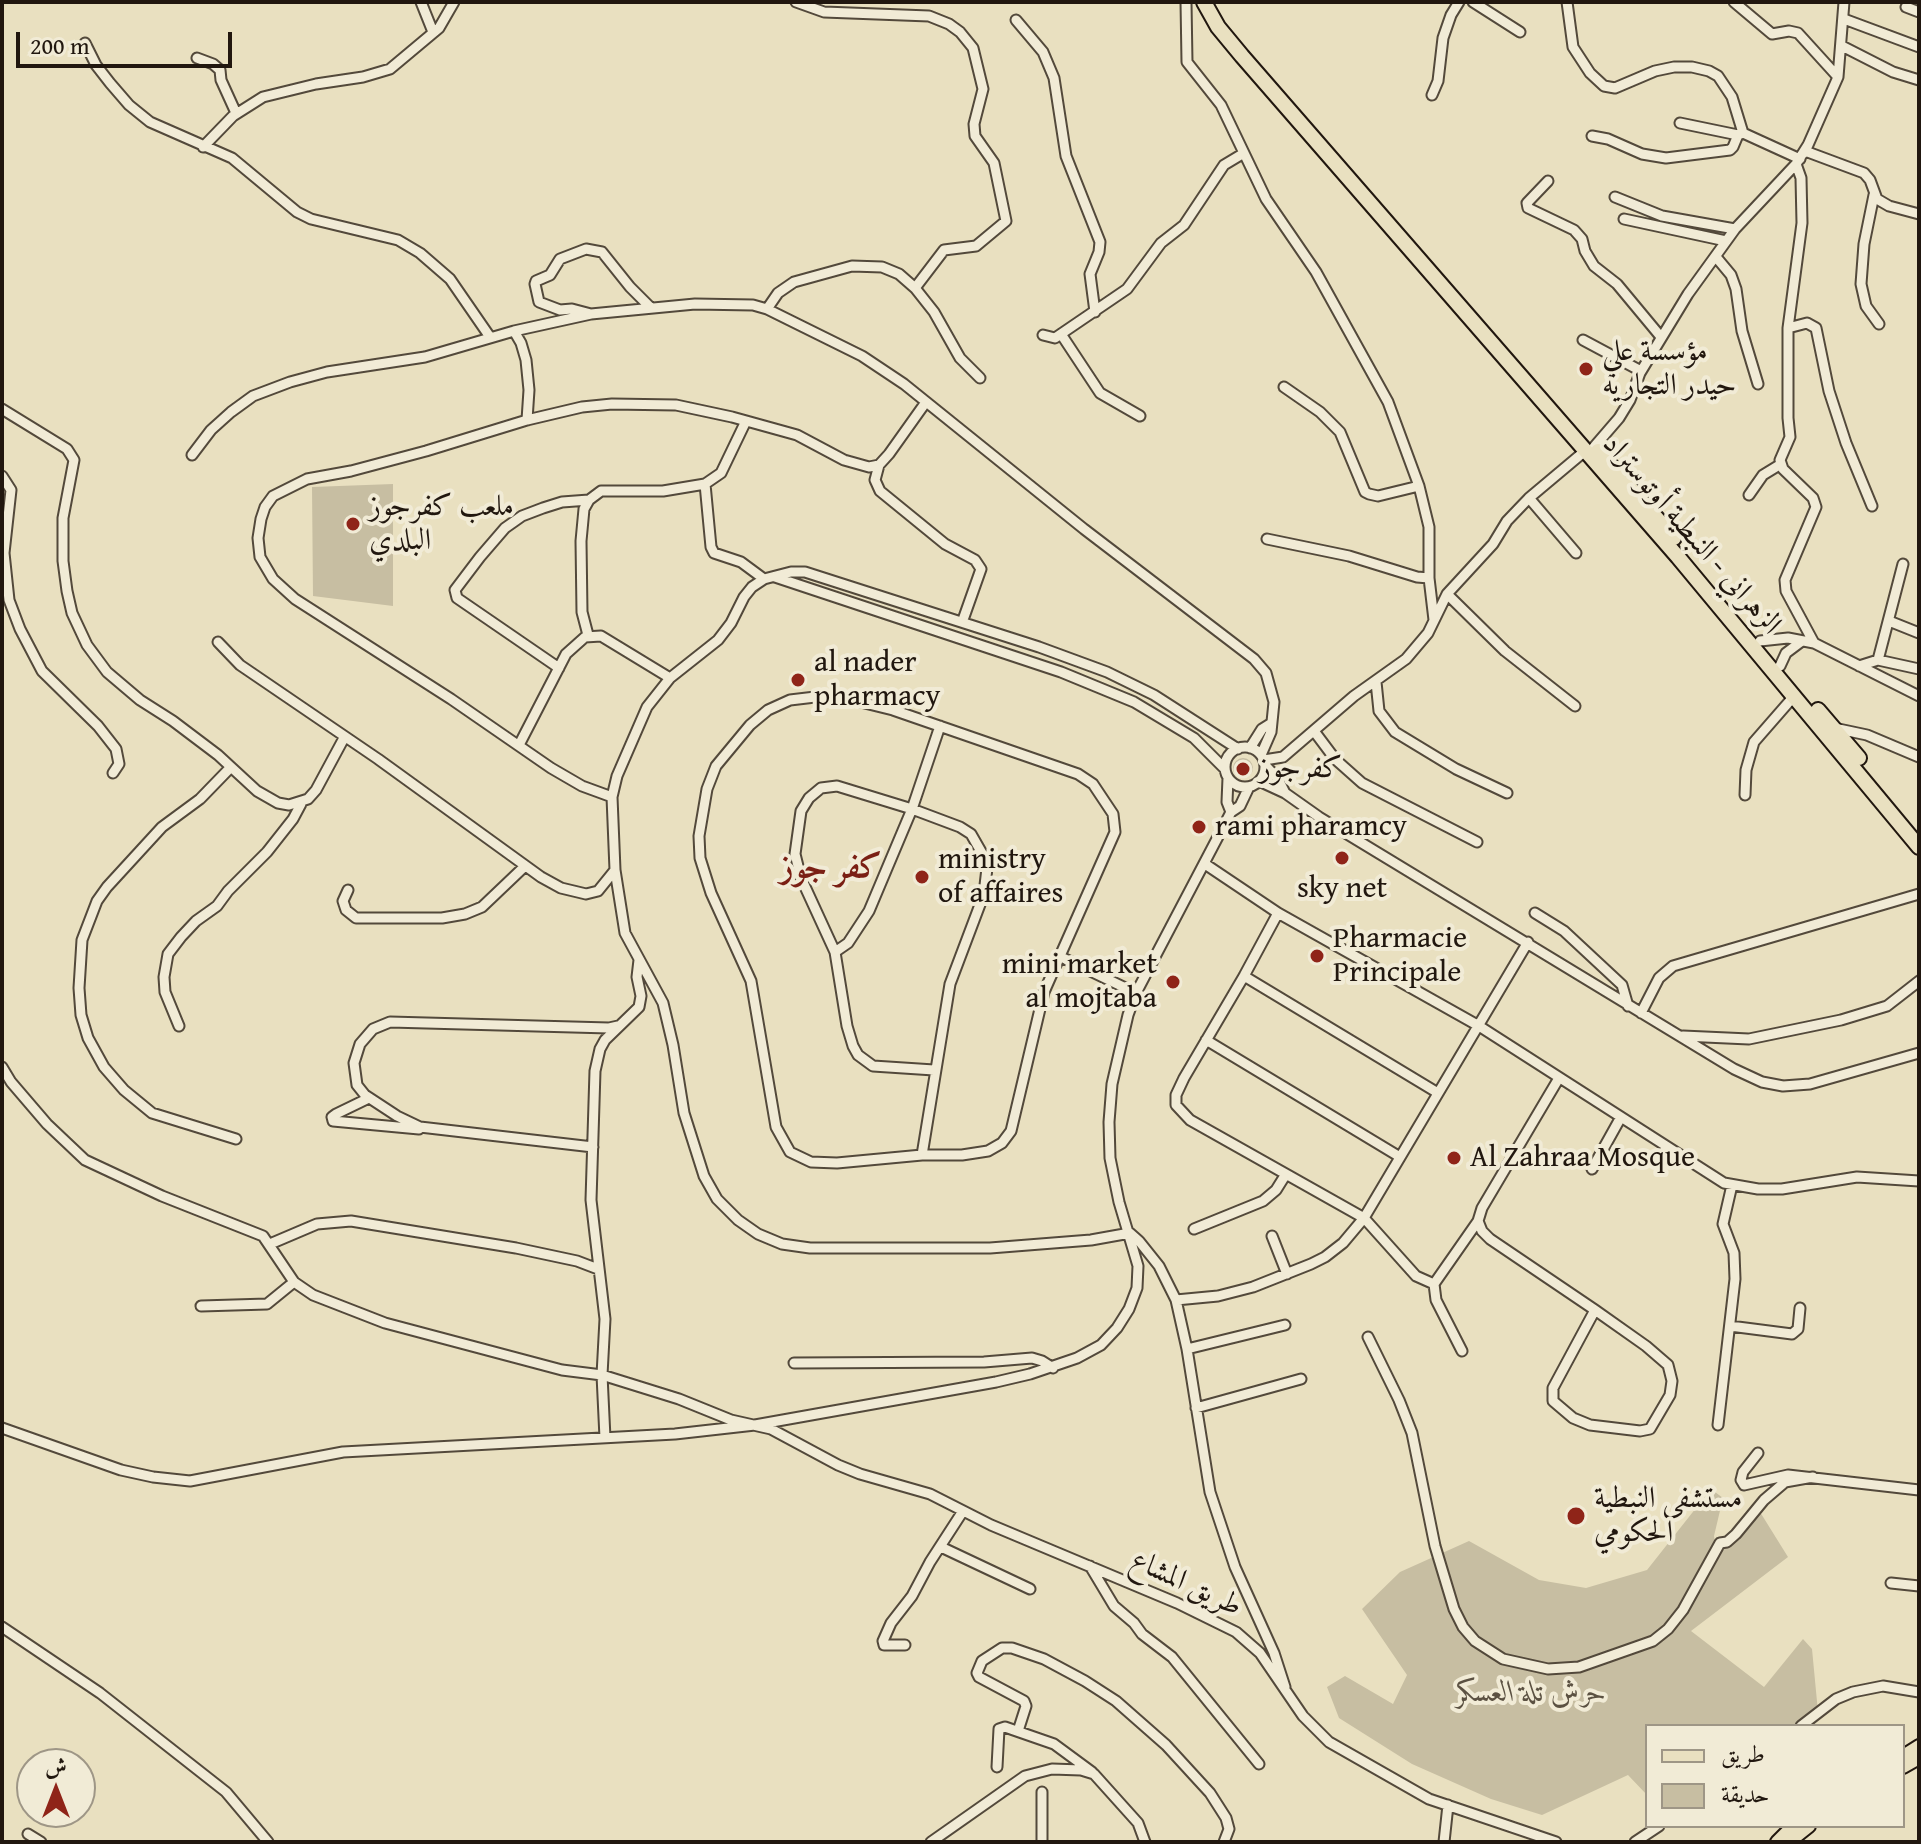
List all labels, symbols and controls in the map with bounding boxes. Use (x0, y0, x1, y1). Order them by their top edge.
scale bar (20, 16, 236, 66)
text: 200 m (30, 28, 90, 63)
place label: مؤسسة علي حيدر التجاريه (1602, 334, 1736, 404)
marker: مؤسسة علي حيدر التجاريه (1577, 360, 1595, 378)
street label: الزهراني - النبطية أوتوستراد (1594, 427, 1788, 643)
place label: ملعب كفرجوز البلدي (369, 489, 514, 560)
marker: ملعب كفرجوز البلدي (344, 515, 362, 533)
place label: al nader pharmacy (814, 645, 941, 716)
marker: al nader pharmacy (789, 671, 807, 689)
place label: كفرجوز (1259, 751, 1342, 787)
marker: كفرجوز (1234, 760, 1252, 778)
place label: rami pharamcy (1215, 809, 1407, 845)
marker: rami pharamcy (1190, 818, 1208, 836)
place label: ministry of affaires (938, 842, 1063, 912)
district label: كفر جوز (780, 848, 882, 888)
marker: sky net (1333, 849, 1351, 867)
marker: ministry of affaires (913, 868, 931, 886)
place label: sky net (1297, 871, 1387, 907)
place label: Pharmacie Principale (1333, 921, 1467, 992)
place label: mini market al mojtaba (1002, 947, 1157, 1018)
marker: Pharmacie Principale (1308, 947, 1326, 965)
marker: mini market al mojtaba (1164, 973, 1182, 991)
place label: Al Zahraa Mosque (1470, 1140, 1695, 1176)
marker: Al Zahraa Mosque (1445, 1149, 1463, 1167)
place label: مستشفى النبطية الحكومي (1594, 1481, 1742, 1552)
marker: مستشفى النبطية الحكومي (1565, 1505, 1587, 1527)
street label: طريق المشاع (1125, 1543, 1247, 1625)
park label: حرش تلة العسكر (1455, 1675, 1607, 1711)
legend (1645, 1724, 1905, 1828)
text: طريق (1721, 1736, 1765, 1771)
north arrow (16, 1748, 96, 1828)
text: ش (45, 1750, 67, 1782)
text: حديقة (1721, 1776, 1770, 1811)

